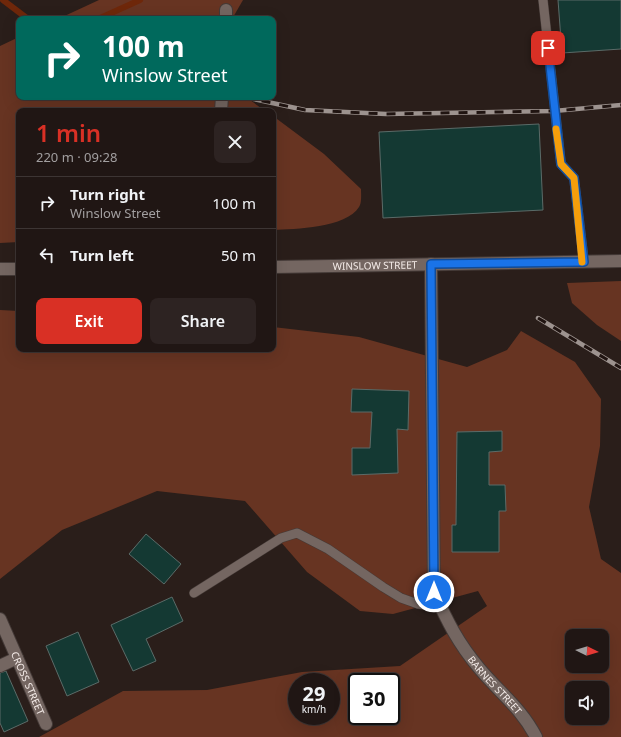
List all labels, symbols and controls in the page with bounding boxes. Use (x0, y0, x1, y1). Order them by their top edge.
text: 100 m (102, 27, 185, 65)
pin (531, 31, 565, 65)
icon: right (36, 32, 88, 84)
icon: arrive (537, 37, 559, 59)
text: Winslow Street (102, 63, 227, 87)
text: 1 min (36, 116, 101, 149)
button: close (214, 121, 256, 163)
text: 220 m · 09:28 (36, 148, 117, 166)
text: Turn right (70, 184, 145, 204)
icon: right (36, 192, 58, 214)
text: 100 m (212, 193, 256, 213)
text: Winslow Street (70, 204, 161, 222)
icon: left (36, 244, 58, 266)
text: Turn left (70, 245, 134, 265)
text: 50 m (221, 245, 256, 265)
street label: WINSLOW STREET (333, 258, 418, 273)
button: Exit (36, 298, 142, 344)
button: Share (150, 298, 256, 344)
position arrow (413, 571, 455, 613)
north arrow (565, 629, 609, 673)
map controls (565, 629, 609, 725)
street label: CROSS STREET (8, 649, 48, 717)
street label: BARNES STREET (465, 653, 526, 717)
speed limit sign: 30 (348, 673, 400, 725)
text: 29 (303, 680, 325, 707)
button: sound (565, 681, 609, 725)
text: km/h (302, 702, 326, 716)

